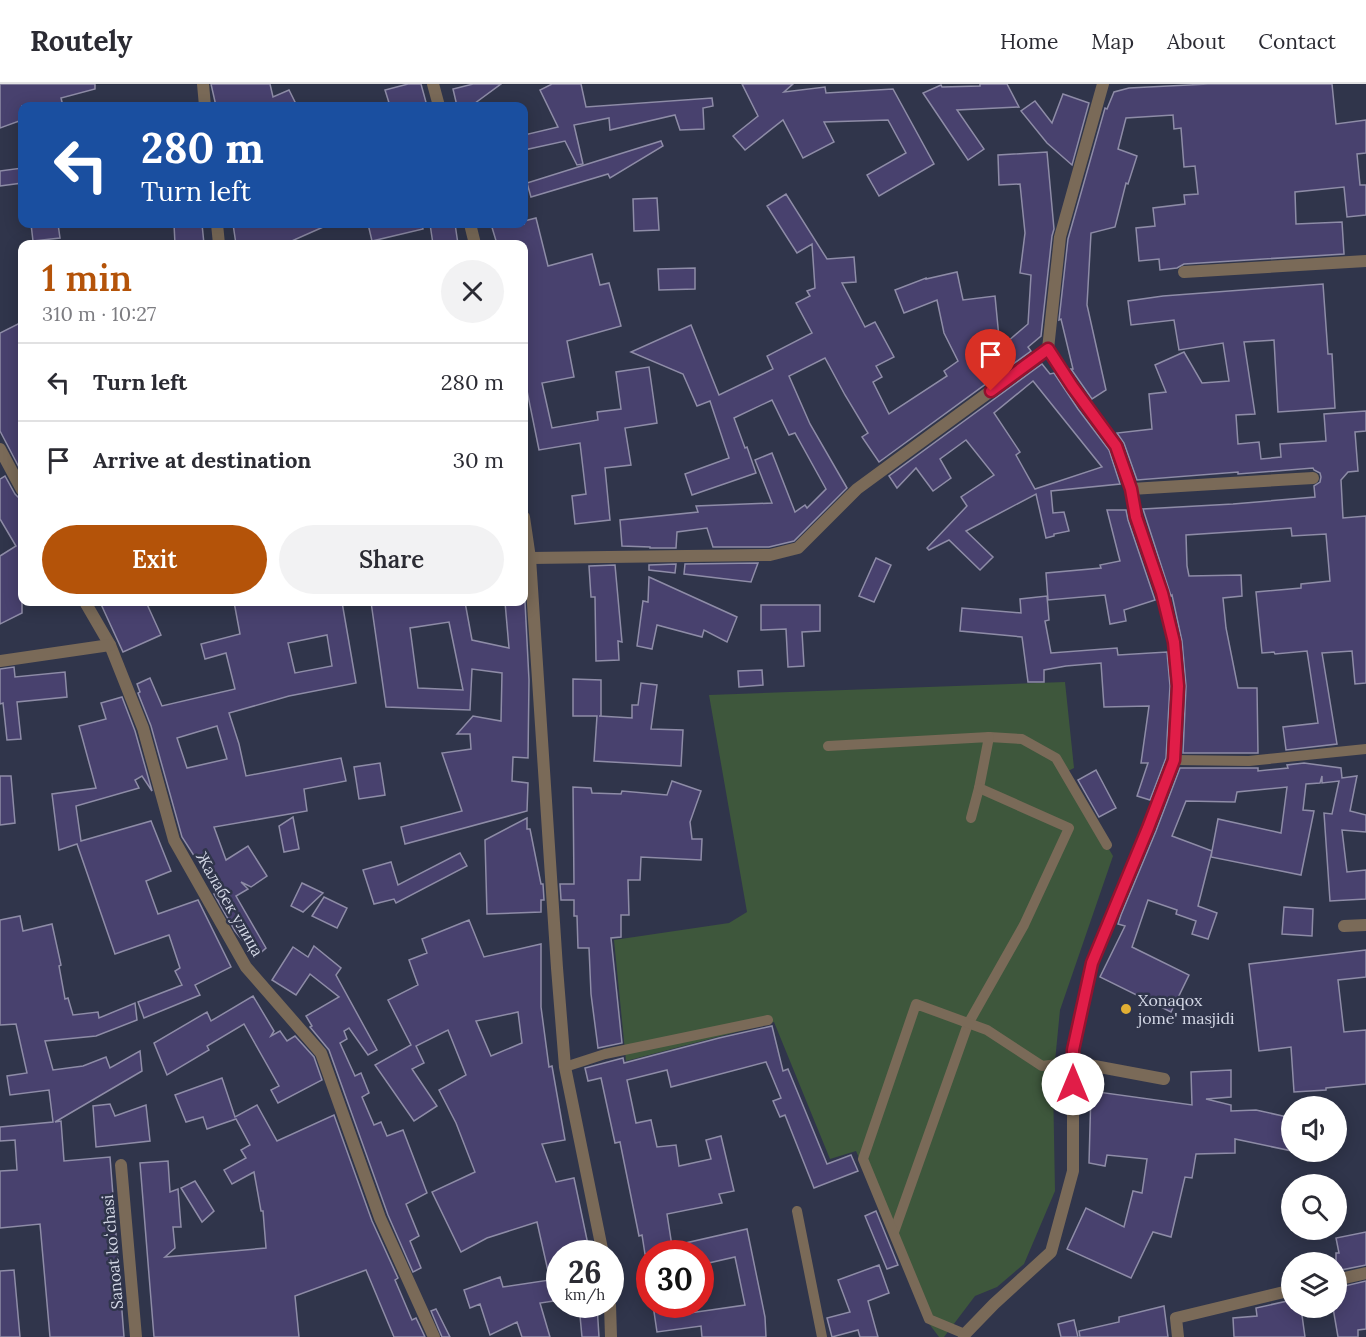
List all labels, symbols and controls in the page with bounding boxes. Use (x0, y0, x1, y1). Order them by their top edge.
text: Routely (30, 23, 132, 59)
text: Home (1000, 28, 1058, 55)
text: Map (1091, 28, 1134, 55)
text: About (1167, 28, 1225, 55)
text: Contact (1258, 28, 1336, 55)
text: 280 m (141, 121, 264, 175)
icon: left (42, 126, 120, 204)
text: Turn left (141, 174, 251, 208)
text: 1 min (42, 255, 132, 301)
button: close (441, 260, 504, 323)
text: 310 m · 10:27 (42, 301, 156, 326)
pin (965, 329, 1016, 391)
icon: arrive (974, 338, 1007, 371)
icon: left (42, 366, 75, 399)
text: Turn left (93, 368, 187, 396)
text: 280 m (441, 368, 504, 396)
icon: arrive (42, 444, 75, 477)
text: Arrive at destination (93, 446, 311, 474)
text: 30 m (453, 446, 504, 474)
button: Exit (42, 525, 267, 594)
button: Share (279, 525, 504, 594)
street label: Жалабек улица (192, 848, 268, 960)
place label: Xonaqox jome' masjidi (1136, 990, 1235, 1028)
marker: Xonaqox jome' masjidi (1119, 1002, 1133, 1016)
position arrow (1041, 1052, 1105, 1116)
map controls (1281, 1096, 1347, 1318)
button: sound (1281, 1096, 1347, 1162)
button: search (1281, 1174, 1347, 1240)
street label: Sanoat koʻchasi (97, 1194, 127, 1310)
speed limit sign: 30 (636, 1240, 714, 1318)
button: layers (1281, 1252, 1347, 1318)
text: 26 (568, 1253, 602, 1291)
text: km/h (565, 1285, 605, 1304)

